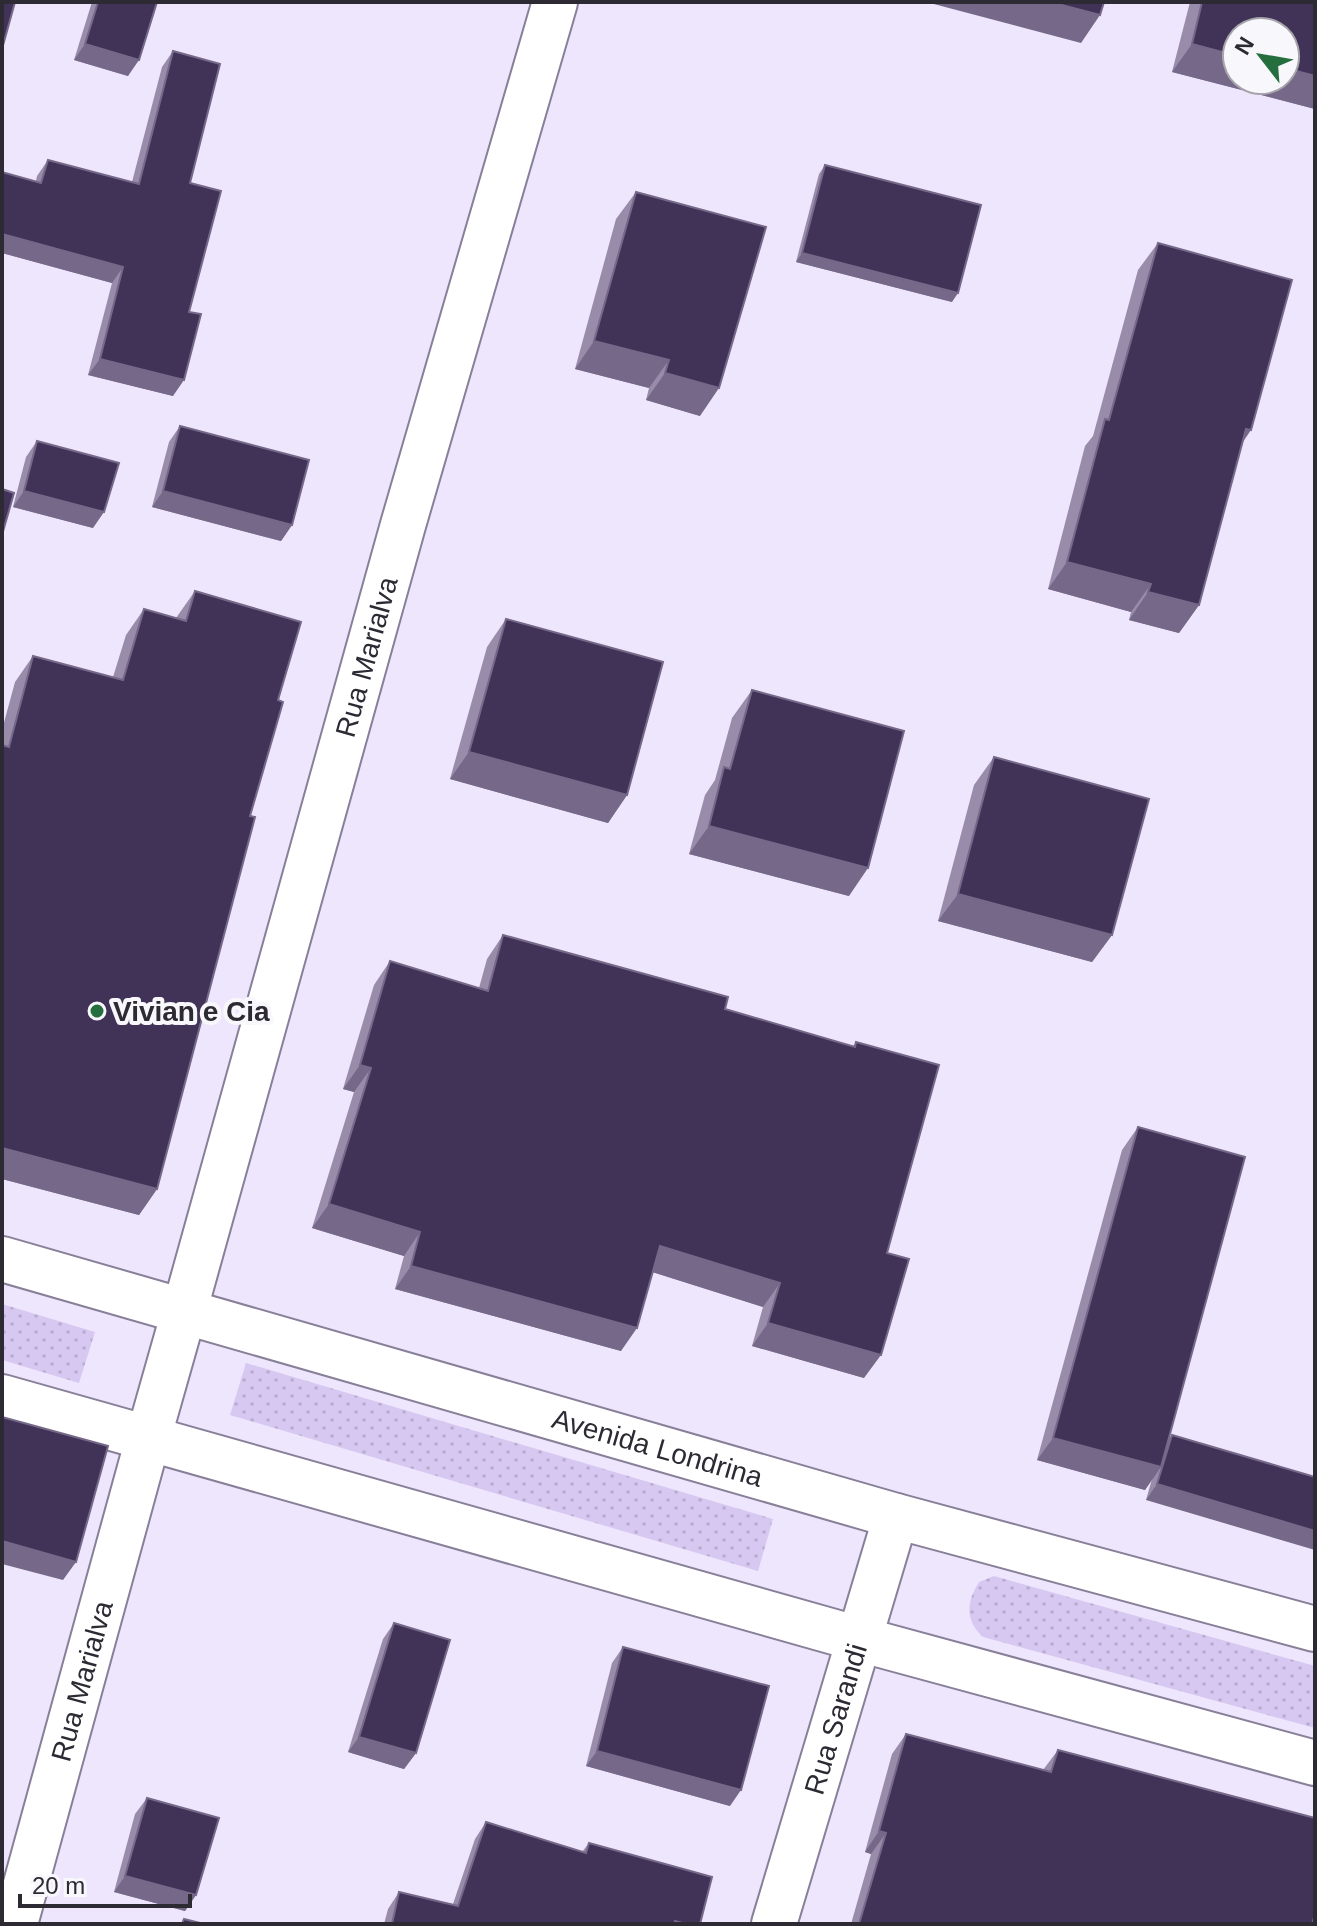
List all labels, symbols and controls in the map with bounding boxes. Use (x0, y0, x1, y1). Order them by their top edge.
north arrow (1221, 16, 1301, 96)
text: N (1229, 33, 1259, 59)
street label: Rua Marialva (330, 573, 404, 741)
place label: Vivian e Cia (113, 996, 270, 1027)
marker: Vivian e Cia (88, 1002, 106, 1020)
street label: Avenida Londrina (549, 1403, 767, 1493)
street label: Rua Marialva (45, 1597, 119, 1765)
street label: Rua Sarandi (799, 1640, 873, 1798)
scale bar (20, 1858, 190, 1908)
text: 20 m (32, 1872, 85, 1899)

